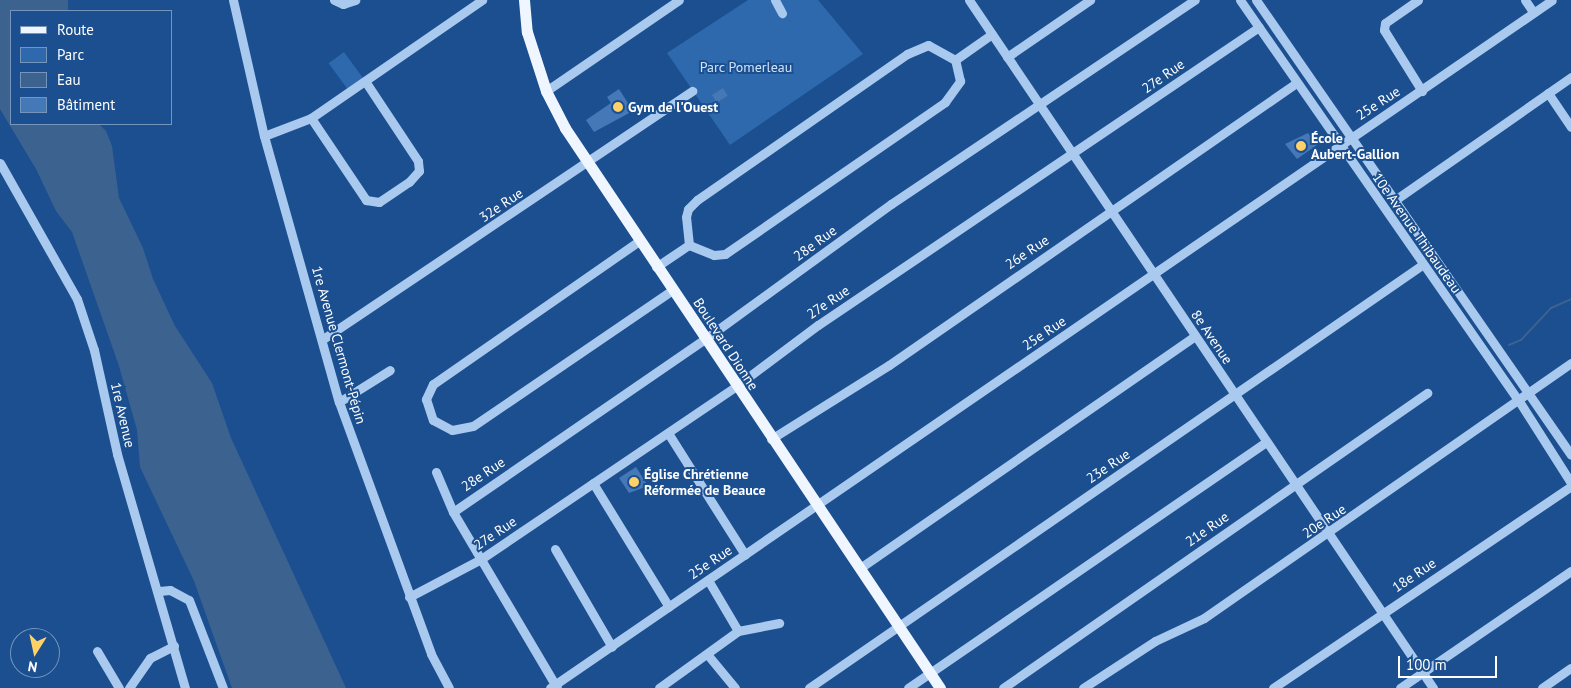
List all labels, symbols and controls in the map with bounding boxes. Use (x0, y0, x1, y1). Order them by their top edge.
legend (10, 10, 172, 125)
text: Route (57, 20, 94, 39)
text: Parc (57, 45, 84, 64)
street label: 27e Rue (1139, 55, 1187, 97)
park label: Parc Pomerleau (700, 59, 792, 75)
text: Eau (57, 70, 81, 89)
street label: 25e Rue (1353, 83, 1403, 123)
text: Bâtiment (57, 95, 115, 114)
place label: Gym de l'Ouest (628, 99, 718, 115)
marker: Gym de l'Ouest (612, 101, 624, 113)
place label: École Aubert-Gallion (1311, 130, 1399, 162)
marker: École Aubert-Gallion (1295, 140, 1307, 152)
street label: 10e Avenue Thibaudeau (1369, 169, 1465, 297)
street label: 32e Rue (476, 184, 526, 226)
street label: 28e Rue (790, 222, 840, 264)
street label: 26e Rue (1002, 231, 1052, 273)
street label: 1re Avenue Clermont-Pépin (308, 264, 370, 426)
street label: 27e Rue (803, 282, 853, 322)
street label: Boulevard Dionne (690, 295, 762, 393)
street label: 8e Avenue (1188, 307, 1236, 367)
street label: 25e Rue (1019, 312, 1069, 354)
street label: 1re Avenue (107, 380, 139, 450)
street label: 23e Rue (1083, 445, 1133, 487)
street label: 28e Rue (458, 453, 508, 495)
place label: Église Chrétienne Réformée de Beauce (644, 466, 766, 498)
marker: Église Chrétienne Réformée de Beauce (628, 476, 640, 488)
street label: 20e Rue (1299, 500, 1349, 542)
street label: 21e Rue (1182, 508, 1232, 550)
street label: 27e Rue (470, 513, 520, 553)
street label: 25e Rue (685, 541, 735, 583)
street label: 18e Rue (1389, 554, 1439, 596)
north arrow (10, 628, 60, 678)
scale bar (1401, 646, 1500, 678)
text: 100 m (1406, 655, 1447, 674)
text: N (26, 657, 39, 676)

